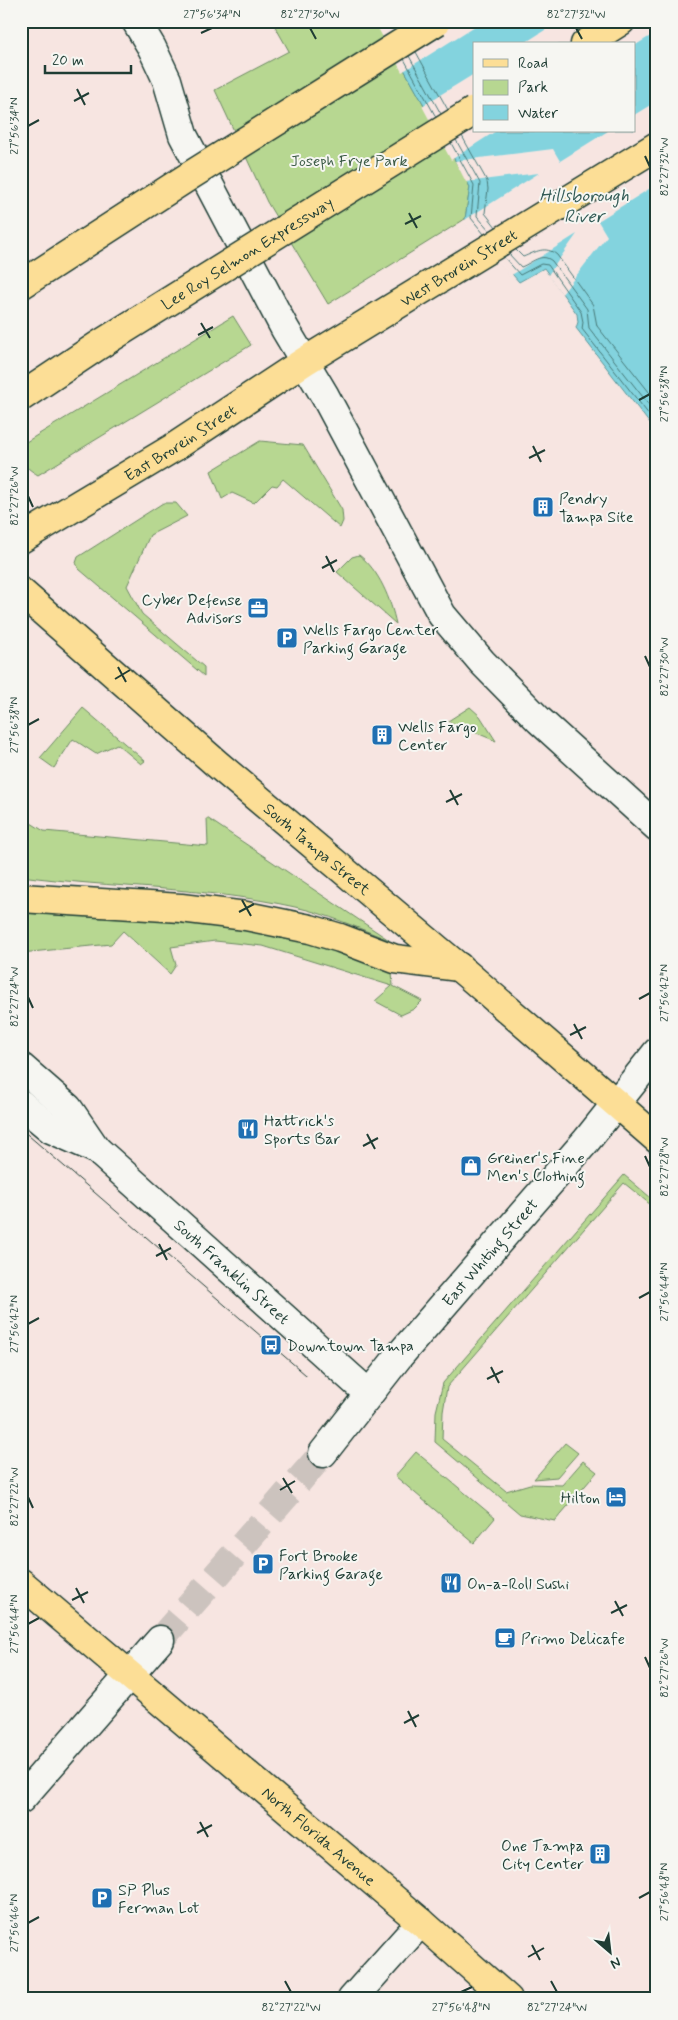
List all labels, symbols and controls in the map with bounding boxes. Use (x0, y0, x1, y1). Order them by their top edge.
text: 27°56'34"N (183, 7, 241, 23)
text: 82°27'30"W (280, 7, 340, 23)
text: 82°27'32"W (547, 7, 605, 23)
scale bar (45, 42, 131, 74)
legend (473, 42, 636, 132)
text: 20 m (52, 51, 84, 71)
text: Road (518, 54, 548, 74)
text: Park (518, 78, 548, 98)
text: 27°56'34"N (7, 97, 23, 155)
text: Water (518, 104, 558, 124)
text: 82°27'32"W (657, 138, 673, 196)
park label: Joseph Frye Park (290, 151, 408, 172)
water label: Hillsborough River (539, 184, 629, 229)
street label: Lee Roy Selmon Expressway (158, 193, 337, 316)
street label: West Brorein Street (397, 225, 522, 312)
text: 27°56'38"N (657, 366, 673, 422)
street label: East Brorein Street (121, 400, 241, 487)
text: 82°27'26"W (7, 466, 23, 526)
place label: Pendry Tampa Site (559, 489, 634, 528)
building icon: Pendry Tampa Site (531, 495, 555, 519)
place label: Cyber Defense Advisors (142, 590, 242, 629)
office icon: Cyber Defense Advisors (246, 596, 270, 620)
place label: Wells Fargo Center Parking Garage (303, 620, 439, 660)
parking icon: Wells Fargo Center Parking Garage (275, 626, 299, 650)
text: 82°27'30"W (657, 637, 673, 697)
text: 27°56'38"N (7, 697, 23, 753)
place label: Wells Fargo Center (398, 717, 476, 756)
building icon: Wells Fargo Center (370, 723, 394, 747)
street label: South Tampa Street (259, 799, 375, 901)
text: 27°56'42"N (657, 964, 673, 1022)
text: 82°27'24"W (7, 967, 23, 1027)
place label: Hattrick's Sports Bar (264, 1111, 341, 1150)
restaurant icon: Hattrick's Sports Bar (236, 1117, 260, 1141)
text: 82°27'28"W (657, 1137, 673, 1197)
place label: Greiner's Fine Men's Clothing (487, 1148, 585, 1188)
shop icon: Greiner's Fine Men's Clothing (459, 1154, 483, 1178)
street label: East Whiting Street (438, 1194, 544, 1311)
street label: South Franklin Street (169, 1215, 293, 1330)
text: 27°56'44"N (657, 1263, 673, 1321)
text: 27°56'42"N (7, 1295, 23, 1353)
bus stop icon: Downtown Tampa (259, 1333, 283, 1357)
place label: Downtown Tampa (287, 1336, 414, 1357)
text: 82°27'22"W (7, 1467, 23, 1527)
hotel icon: Hilton (604, 1485, 628, 1509)
place label: Hilton (561, 1488, 600, 1509)
place label: Fort Brooke Parking Garage (279, 1546, 383, 1586)
parking icon: Fort Brooke Parking Garage (251, 1552, 275, 1576)
restaurant icon: On-a-Roll Sushi (439, 1571, 463, 1595)
place label: On-a-Roll Sushi (467, 1574, 569, 1595)
text: 27°56'44"N (7, 1595, 23, 1653)
cafe icon: Primo Delicafe (493, 1626, 517, 1650)
place label: Primo Delicafe (521, 1629, 625, 1650)
text: 82°27'26"W (657, 1638, 673, 1698)
street label: North Florida Avenue (257, 1783, 380, 1891)
place label: One Tampa City Center (501, 1836, 584, 1875)
building icon: One Tampa City Center (588, 1842, 612, 1866)
text: 27°56'48"N (657, 1863, 673, 1921)
place label: SP Plus Ferman Lot (118, 1880, 200, 1919)
parking icon: SP Plus Ferman Lot (90, 1886, 114, 1910)
text: 27°56'46"N (7, 1894, 23, 1952)
north arrow (586, 1928, 636, 1978)
text: N (607, 1952, 624, 1973)
text: 82°27'22"W (261, 2000, 321, 2016)
text: 27°56'48"N (432, 2000, 490, 2016)
text: 82°27'24"W (527, 2000, 587, 2016)

